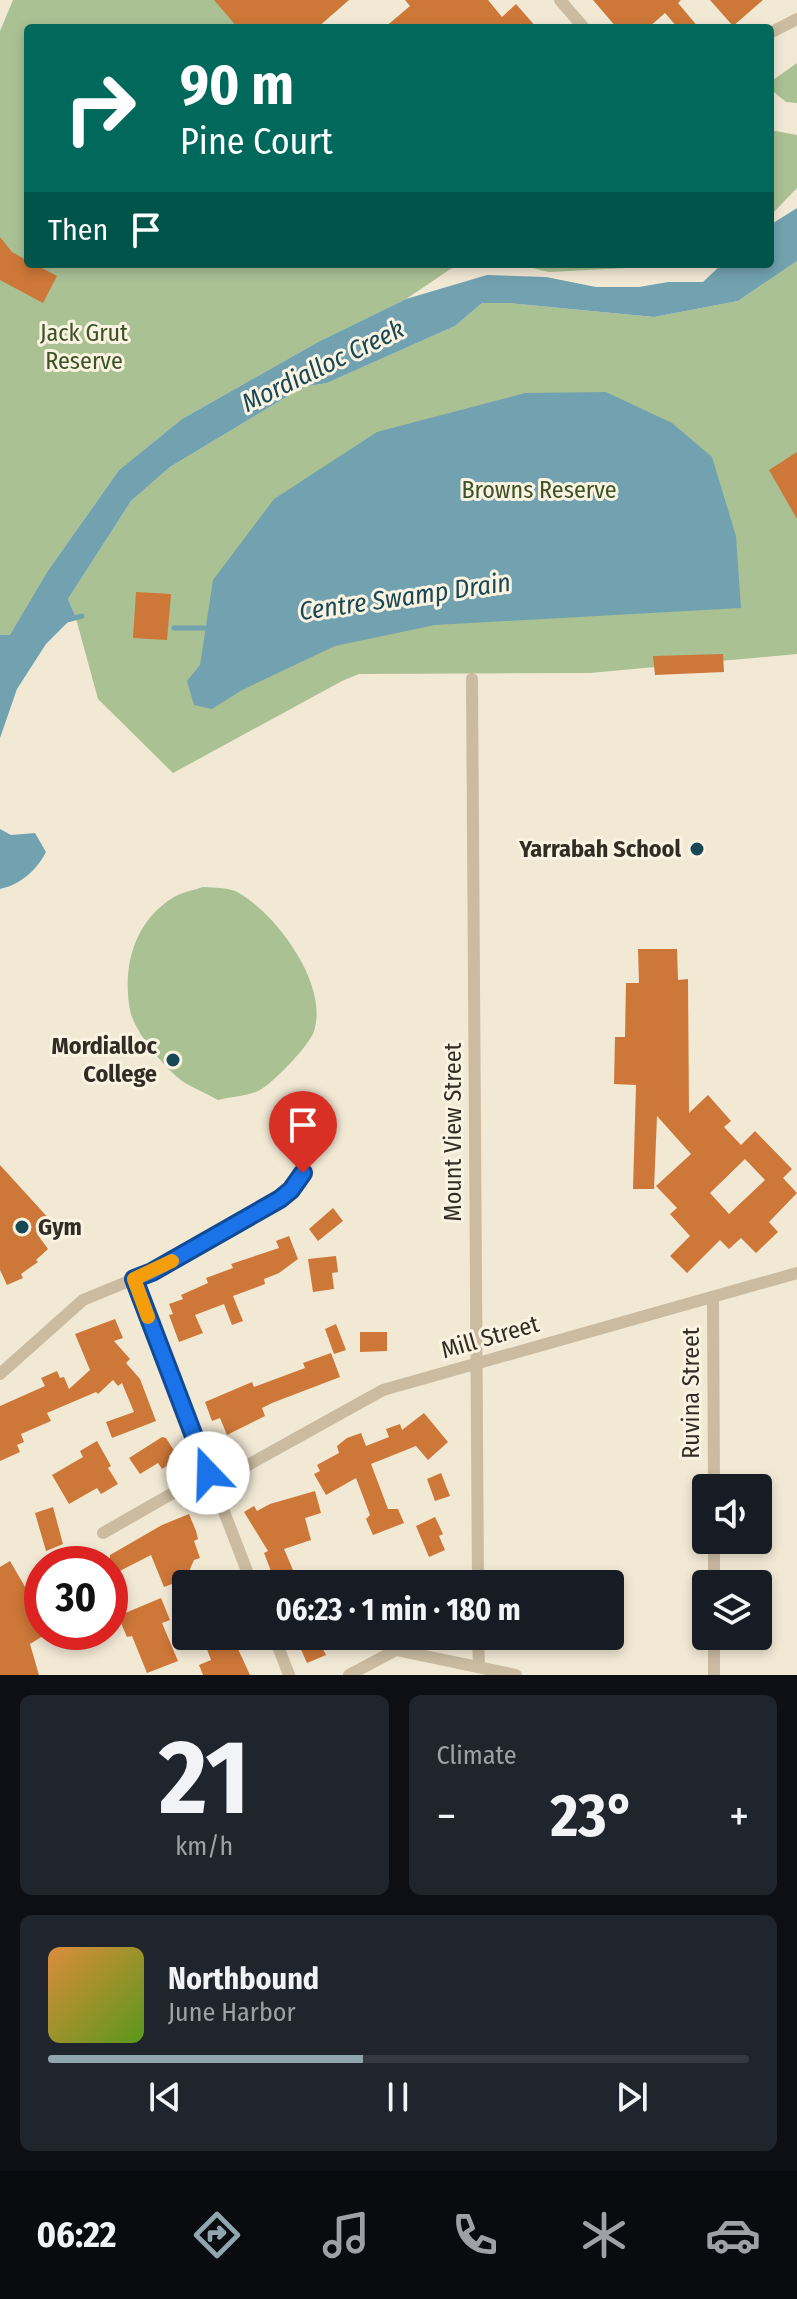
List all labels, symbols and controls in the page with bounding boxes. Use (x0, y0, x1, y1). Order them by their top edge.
text: 90 m (180, 52, 294, 119)
icon: right (48, 56, 152, 160)
text: Pine Court (180, 120, 333, 164)
icon: arrive (124, 208, 168, 252)
text: Then (48, 212, 108, 248)
water label: Mordialloc Creek (237, 313, 409, 419)
park label: Jack Grut Reserve (40, 319, 128, 375)
park label: Browns Reserve (461, 476, 617, 504)
water label: Centre Swamp Drain (297, 567, 513, 627)
place label: Yarrabah School (518, 835, 681, 863)
marker: Yarrabah School (688, 840, 706, 858)
place label: Mordialloc College (52, 1032, 158, 1088)
street label: Mount View Street (439, 1042, 467, 1221)
marker: Mordialloc College (164, 1051, 182, 1069)
pin (269, 1091, 337, 1173)
icon: arrive (281, 1103, 325, 1147)
place label: Gym (38, 1213, 82, 1241)
marker: Gym (13, 1218, 31, 1236)
street label: Mill Street (438, 1310, 542, 1364)
street label: Ruvina Street (677, 1327, 705, 1459)
position arrow (166, 1431, 250, 1515)
map controls (692, 1474, 772, 1650)
button: sound (692, 1474, 772, 1554)
speed limit sign: 30 (24, 1546, 128, 1650)
button: layers (692, 1570, 772, 1650)
text: 06:23 · 1 min · 180 m (275, 1592, 521, 1628)
text: 21 (159, 1716, 249, 1841)
text: Climate (437, 1740, 517, 1771)
text: 23° (551, 1780, 635, 1852)
text: − (437, 1790, 456, 1843)
text: + (729, 1790, 749, 1843)
text: km/h (175, 1831, 233, 1862)
text: Northbound (168, 1961, 319, 1997)
text: June Harbor (168, 1997, 296, 2028)
icon: previous (143, 2075, 187, 2119)
icon: pause (376, 2075, 420, 2119)
icon: next (610, 2075, 654, 2119)
icon: directions (189, 2207, 245, 2263)
icon: music (318, 2207, 374, 2263)
icon: phone (447, 2207, 503, 2263)
icon: climate (576, 2207, 632, 2263)
icon: car (705, 2207, 761, 2263)
text: 06:22 (36, 2213, 116, 2257)

